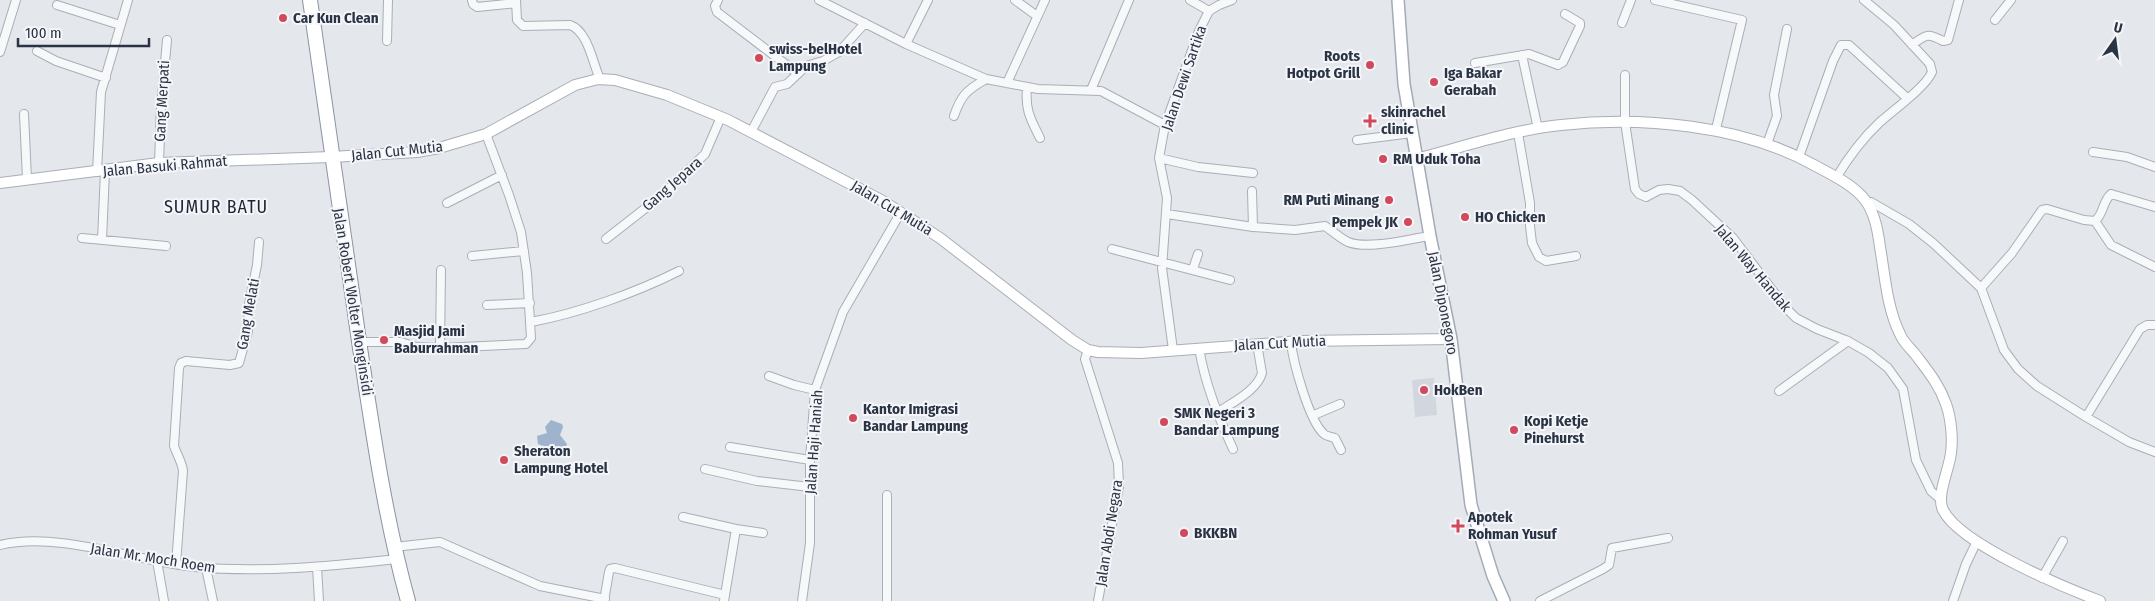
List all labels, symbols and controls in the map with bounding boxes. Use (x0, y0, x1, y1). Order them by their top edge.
place label: Car Kun Clean (293, 9, 379, 27)
marker: Car Kun Clean (277, 12, 289, 24)
scale bar (18, 15, 149, 47)
north arrow (2090, 15, 2140, 65)
text: U (2112, 19, 2124, 37)
street label: Jalan Dewi Sartika (1158, 23, 1210, 133)
text: 100 m (25, 24, 62, 42)
place label: swiss-belHotel Lampung (769, 40, 863, 75)
place label: Roots Hotpot Grill (1287, 47, 1361, 82)
marker: swiss-belHotel Lampung (753, 52, 765, 64)
marker: Roots Hotpot Grill (1364, 59, 1376, 71)
street label: Gang Merpati (151, 60, 173, 142)
place label: Iga Bakar Gerabah (1444, 64, 1502, 99)
marker: Iga Bakar Gerabah (1428, 76, 1440, 88)
place label: skinrachel clinic (1381, 103, 1446, 138)
marker: skinrachel clinic (1363, 114, 1377, 128)
street label: Jalan Cut Mutia (350, 137, 444, 165)
place label: RM Uduk Toha (1393, 150, 1481, 168)
street label: Jalan Basuki Rahmat (102, 152, 228, 180)
street label: Gang Jepara (638, 153, 706, 215)
marker: RM Uduk Toha (1377, 153, 1389, 165)
street label: Jalan Cut Mutia (848, 177, 936, 239)
place label: RM Puti Minang (1283, 191, 1380, 209)
marker: RM Puti Minang (1383, 194, 1395, 206)
district label: SUMUR BATU (164, 196, 268, 218)
street label: Jalan Robert Wolter Monginsidi (329, 207, 377, 397)
place label: HO Chicken (1475, 208, 1546, 226)
marker: HO Chicken (1459, 211, 1471, 223)
place label: Pempek JK (1332, 213, 1398, 231)
marker: Pempek JK (1402, 216, 1414, 228)
street label: Jalan Way Handak (1711, 221, 1795, 315)
street label: Jalan Diponegoro (1424, 250, 1462, 356)
street label: Gang Melati (233, 277, 263, 351)
place label: Masjid Jami Baburrahman (394, 322, 479, 357)
street label: Jalan Cut Mutia (1234, 332, 1326, 354)
marker: Masjid Jami Baburrahman (378, 334, 390, 346)
place label: HokBen (1434, 381, 1483, 399)
marker: HokBen (1418, 384, 1430, 396)
street label: Jalan Haji Haniah (801, 389, 827, 495)
place label: Kantor Imigrasi Bandar Lampung (863, 400, 969, 435)
place label: SMK Negeri 3 Bandar Lampung (1174, 404, 1280, 439)
marker: Kantor Imigrasi Bandar Lampung (847, 412, 859, 424)
place label: Kopi Ketje Pinehurst (1524, 412, 1589, 447)
marker: SMK Negeri 3 Bandar Lampung (1158, 416, 1170, 428)
marker: Kopi Ketje Pinehurst (1508, 424, 1520, 436)
place label: Sheraton Lampung Hotel (514, 442, 609, 477)
marker: Sheraton Lampung Hotel (498, 454, 510, 466)
street label: Jalan Abdi Negara (1092, 478, 1126, 588)
place label: Apotek Rohman Yusuf (1467, 508, 1557, 543)
marker: Apotek Rohman Yusuf (1452, 520, 1464, 532)
place label: BKKBN (1194, 524, 1237, 542)
marker: BKKBN (1178, 527, 1190, 539)
street label: Jalan Mr. Moch Roem (89, 539, 217, 577)

